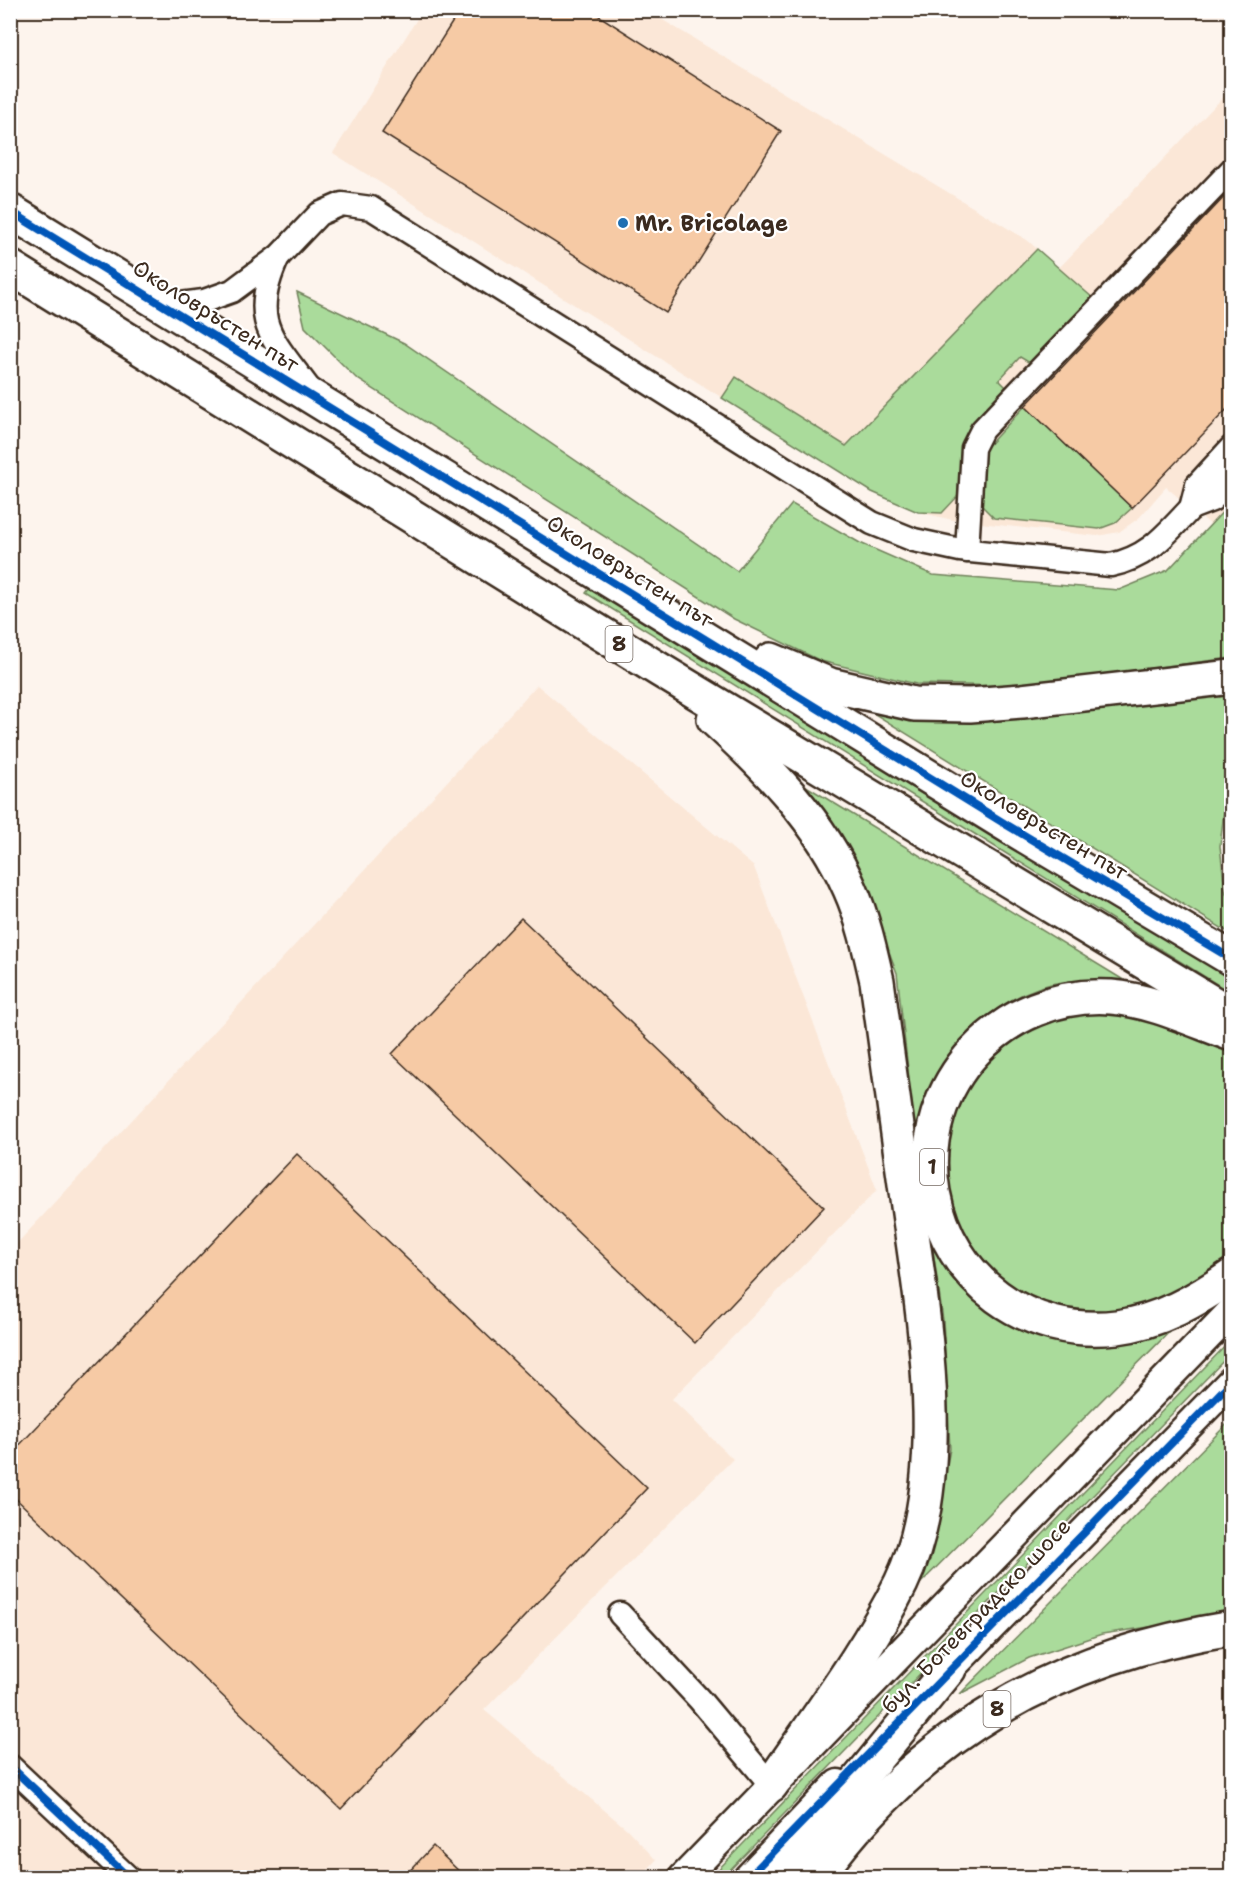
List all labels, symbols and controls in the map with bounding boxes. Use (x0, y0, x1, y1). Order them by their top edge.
place label: Mr. Bricolage (635, 209, 788, 238)
marker: Mr. Bricolage (616, 216, 630, 230)
street label: Околовръстен път (127, 253, 305, 379)
street label: Околовръстен път (541, 508, 719, 634)
road number: 8 (606, 626, 632, 662)
street label: Околовръстен път (955, 763, 1134, 887)
road number: 1 (920, 1149, 944, 1185)
street label: бул. Ботевградско шосе (875, 1512, 1077, 1720)
road number: 8 (984, 1691, 1010, 1727)

